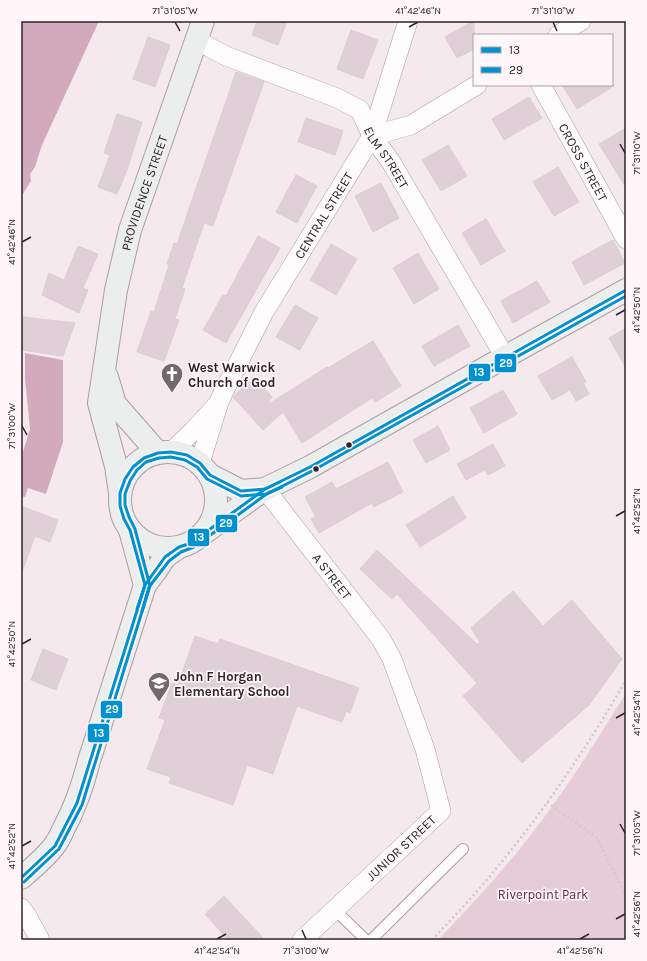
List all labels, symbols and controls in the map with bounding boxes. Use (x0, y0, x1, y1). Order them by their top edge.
text: 71°31'05"W (152, 5, 198, 17)
text: 41°42'46"N (395, 5, 441, 17)
text: 71°31'10"W (531, 5, 575, 17)
legend (473, 34, 613, 86)
text: 13 (509, 43, 520, 57)
text: 29 (509, 63, 523, 77)
street label: CROSS STREET (556, 120, 611, 204)
street label: ELM STREET (361, 124, 412, 191)
text: 71°31'10"W (631, 131, 643, 175)
street label: PROVIDENCE STREET (118, 133, 170, 252)
street label: CENTRAL STREET (291, 169, 356, 261)
text: 41°42'46"N (6, 219, 18, 265)
text: 41°42'50"N (631, 287, 643, 333)
line badge: 29 (494, 353, 517, 373)
text: 29 (499, 357, 513, 370)
place label: West Warwick Church of God (188, 360, 275, 390)
church icon: West Warwick Church of God (159, 361, 185, 394)
line badge: 13 (468, 363, 491, 382)
text: 13 (474, 366, 485, 379)
text: 71°31'00"W (6, 403, 18, 449)
unlabelled marker (344, 440, 354, 450)
unlabelled marker (311, 464, 321, 474)
text: 41°42'52"N (631, 488, 643, 534)
line badge: 29 (215, 514, 238, 533)
text: 29 (219, 517, 233, 530)
line badge: 13 (187, 528, 210, 547)
text: 13 (194, 531, 205, 544)
street label: A STREET (310, 550, 355, 602)
text: 41°42'50"N (6, 621, 18, 667)
place label: John F Horgan Elementary School (174, 669, 289, 699)
school or university icon: John F Horgan Elementary School (146, 670, 172, 703)
text: 41°42'54"N (631, 690, 643, 736)
line badge: 29 (100, 700, 123, 719)
text: 29 (105, 703, 119, 716)
line badge: 13 (87, 723, 110, 743)
text: 13 (94, 727, 105, 740)
text: 71°31'05"W (631, 810, 643, 856)
street label: JUNIOR STREET (363, 812, 439, 884)
text: 41°42'52"N (6, 823, 18, 869)
park label: Riverpoint Park (498, 887, 588, 902)
text: 41°42'56"N (631, 891, 643, 937)
text: 41°42'54"N (194, 945, 240, 957)
text: 71°31'00"W (283, 945, 329, 957)
text: 41°42'56"N (557, 945, 603, 957)

